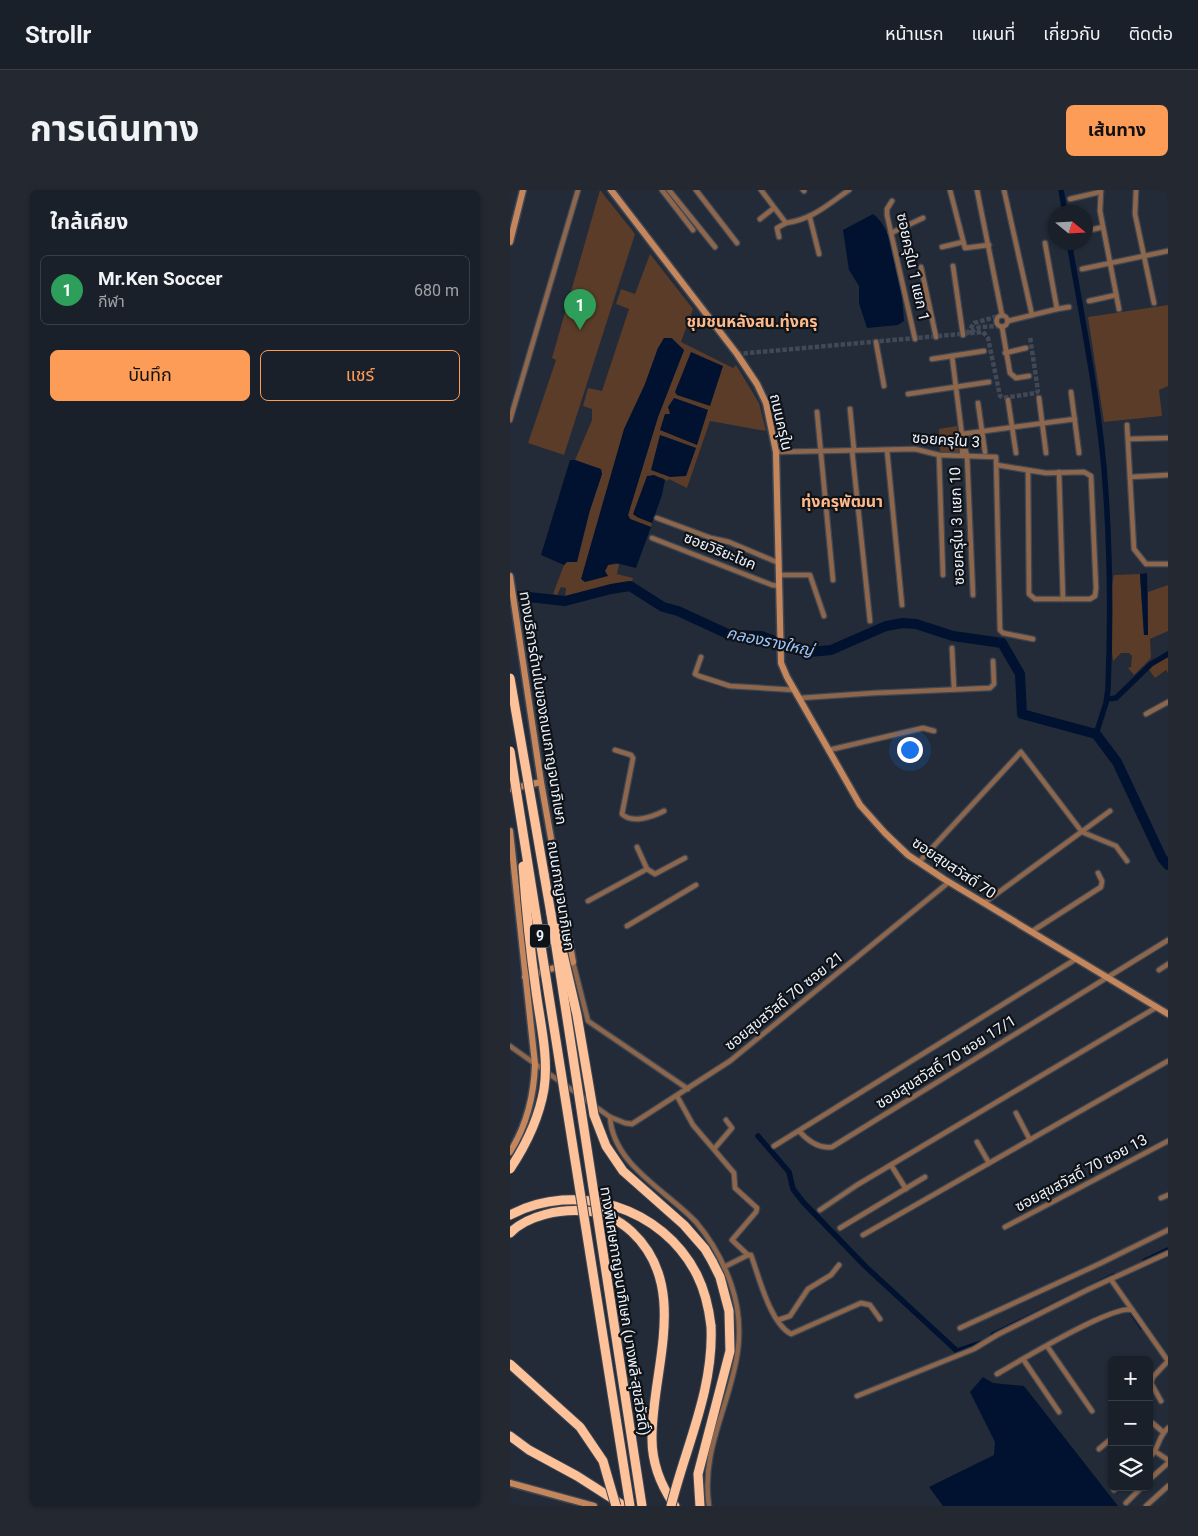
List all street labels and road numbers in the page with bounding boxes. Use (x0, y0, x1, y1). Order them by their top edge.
street label: ซอยครุใน 1 แยก 1 (893, 211, 933, 323)
street label: ถนนครุใน (766, 392, 796, 452)
street label: ซอยครุใน 3 (911, 429, 981, 451)
street label: ซอยครุใน 3 แยก 10 (946, 467, 968, 585)
street label: ซอยวิริยะโชค (681, 528, 759, 574)
street label: ทางบริการด้านในของถนนกาญจนาภิเษก (516, 590, 570, 826)
street label: ซอยสุขสวัสดิ์ 70 (909, 833, 999, 903)
street label: ถนนกาญจนาภิเษก (543, 840, 579, 952)
road number: 9 (530, 924, 550, 948)
street label: ซอยสุขสวัสดิ์ 70 ซอย 21 (721, 948, 847, 1054)
street label: ซอยสุขสวัสดิ์ 70 ซอย 17/1 (873, 1011, 1019, 1113)
street label: ซอยสุขสวัสดิ์ 70 ซอย 13 (1012, 1130, 1150, 1215)
street label: ทางพิเศษกาญจนาภิเษก (บางพลี-สุขสวัสดิ์) (596, 1185, 654, 1437)

